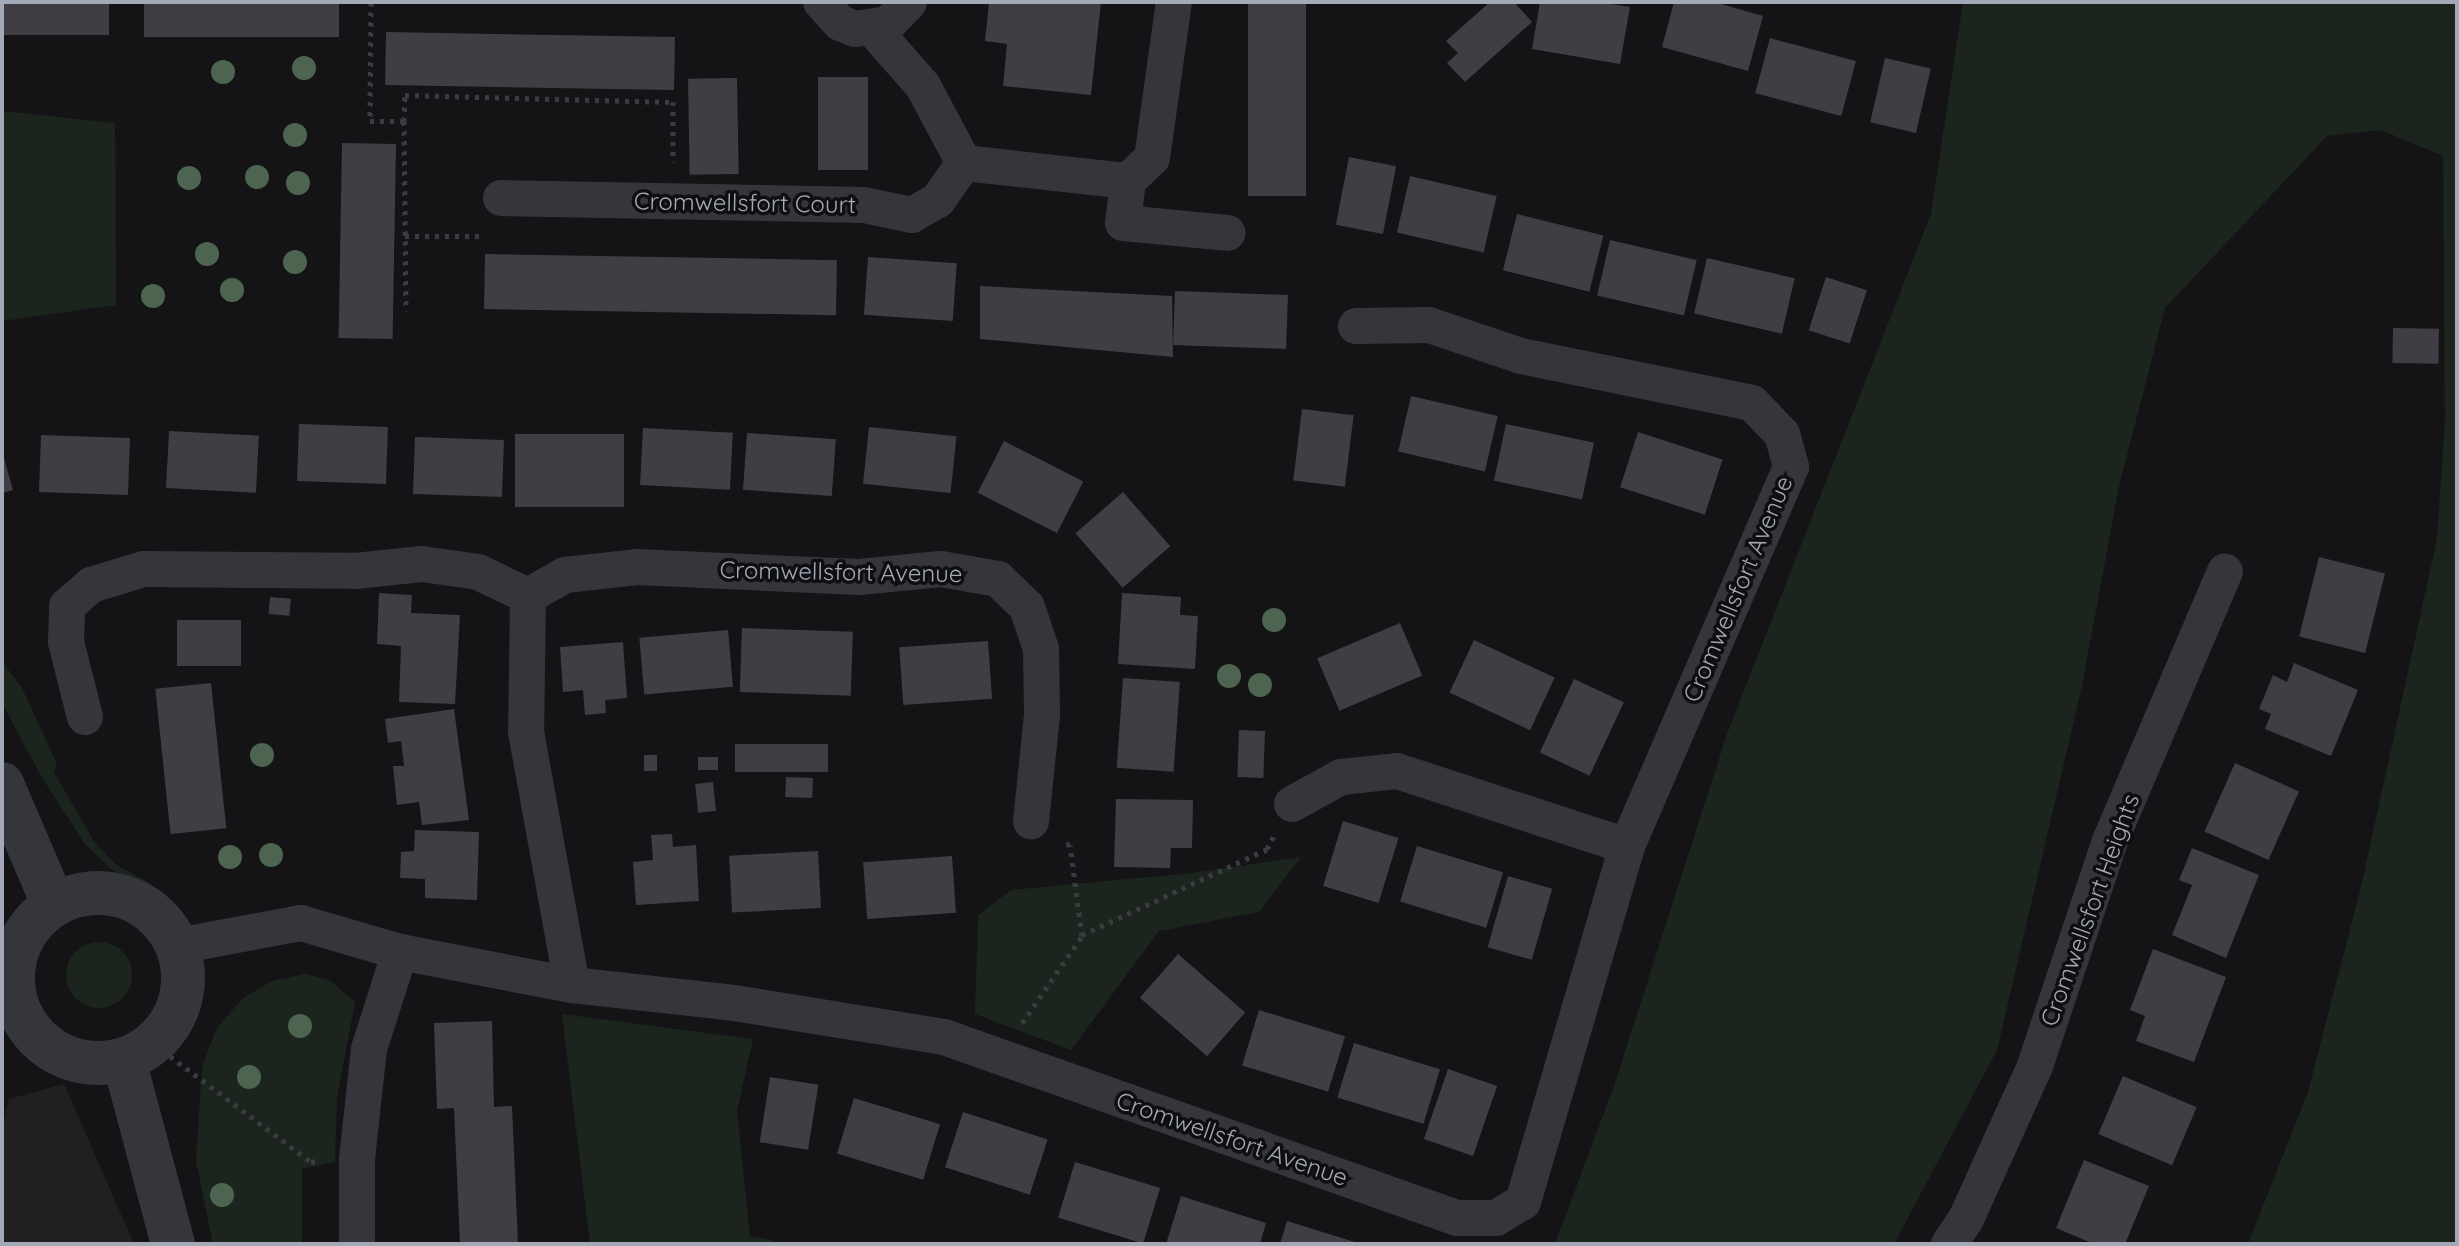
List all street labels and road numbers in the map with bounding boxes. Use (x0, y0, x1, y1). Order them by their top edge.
street label: Cromwellsfort Court (634, 187, 856, 219)
street label: Cromwellsfort Avenue (1677, 472, 1799, 706)
street label: Cromwellsfort Avenue (719, 555, 963, 589)
street label: Cromwellsfort Heights (2035, 790, 2145, 1030)
street label: Cromwellsfort Avenue (1112, 1086, 1352, 1192)

